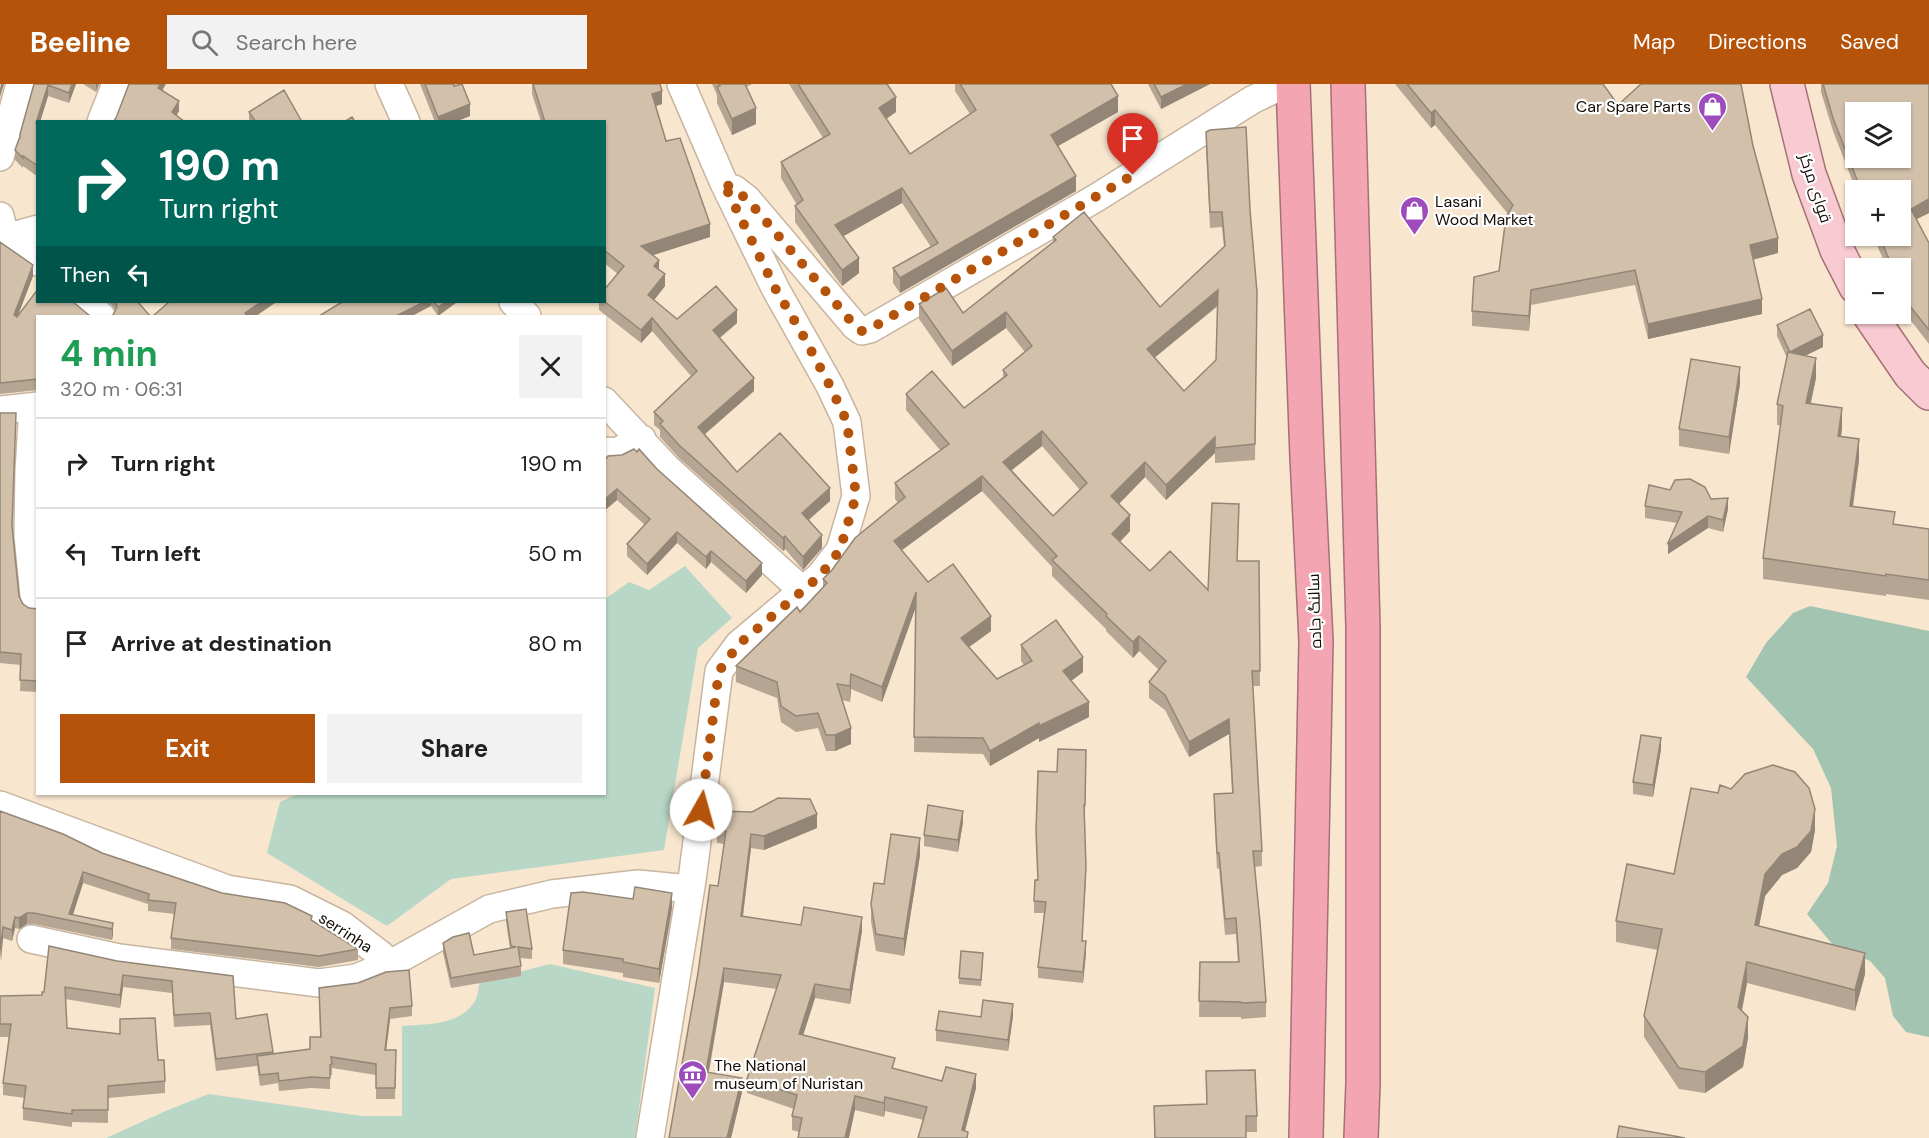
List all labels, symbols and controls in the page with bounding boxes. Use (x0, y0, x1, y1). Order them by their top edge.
search box (167, 15, 587, 69)
text: Beeline (30, 24, 131, 61)
icon: search (188, 26, 221, 59)
text: Search here (236, 28, 357, 57)
text: Map (1633, 28, 1675, 56)
text: Directions (1708, 28, 1807, 56)
text: Saved (1840, 28, 1899, 56)
shop icon: Car Spare Parts (1696, 90, 1728, 132)
place label: Car Spare Parts (1576, 96, 1691, 117)
map controls (1845, 102, 1911, 324)
button: layers (1845, 102, 1911, 168)
pin (1107, 113, 1158, 175)
icon: arrive (1116, 122, 1149, 155)
text: 190 m (159, 138, 280, 193)
icon: right (60, 144, 138, 222)
street label: قوای مرکز (1794, 150, 1837, 226)
button: + (1845, 180, 1911, 246)
text: Turn right (159, 191, 279, 226)
place label: Lasani Wood Market (1435, 191, 1534, 230)
shop icon: Lasani Wood Market (1398, 194, 1430, 236)
icon: left (122, 258, 155, 291)
button: − (1845, 258, 1911, 324)
text: Then (60, 260, 110, 289)
text: 4 min (60, 330, 158, 377)
button: close (519, 335, 582, 398)
text: 320 m · 06:31 (60, 376, 183, 402)
icon: right (60, 447, 93, 480)
text: Turn right (111, 449, 216, 478)
text: 190 m (521, 449, 582, 478)
icon: left (60, 537, 93, 570)
text: Turn left (111, 539, 201, 568)
text: 50 m (528, 539, 582, 568)
street label: سالنگ جاده (1303, 573, 1326, 649)
icon: arrive (60, 627, 93, 660)
text: Arrive at destination (111, 629, 332, 658)
text: 80 m (528, 629, 582, 658)
button: Exit (60, 714, 315, 783)
button: Share (327, 714, 582, 783)
position arrow (669, 778, 733, 842)
street label: serrinha (315, 907, 377, 958)
place label: The National museum of Nuristan (714, 1055, 863, 1094)
museum icon: The National museum of Nuristan (677, 1058, 709, 1100)

